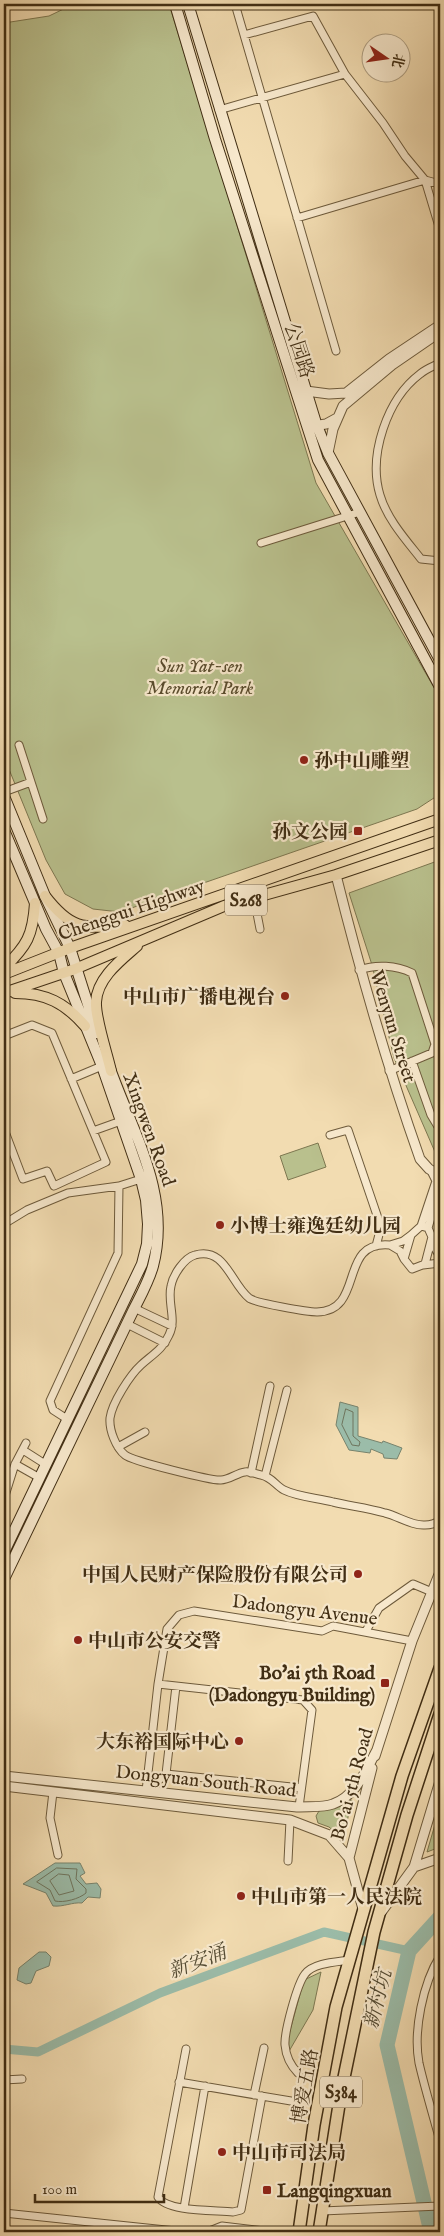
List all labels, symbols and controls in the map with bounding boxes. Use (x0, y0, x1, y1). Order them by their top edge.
north arrow (362, 32, 412, 82)
text: 北 (387, 52, 408, 70)
street label: 公园路 (278, 320, 318, 381)
park label: Sun Yat-sen Memorial Park (147, 655, 254, 701)
place label: 孙中山雕塑 (314, 750, 409, 774)
marker: 孙中山雕塑 (298, 754, 310, 766)
place label: 孙文公园 (272, 821, 348, 845)
marker: 孙文公园 (352, 825, 364, 837)
street label: Chenggui Highway (55, 874, 209, 947)
road number: S268 (225, 884, 267, 916)
street label: Wenyun Street (364, 967, 421, 1086)
place label: 中山市广播电视台 (123, 986, 275, 1010)
marker: 中山市广播电视台 (279, 990, 291, 1002)
street label: Xingwen Road (116, 1069, 180, 1191)
place label: 小博士雍逸廷幼儿园 (230, 1215, 401, 1239)
marker: 小博士雍逸廷幼儿园 (214, 1219, 226, 1231)
place label: 中国人民财产保险股份有限公司 (82, 1564, 348, 1588)
marker: 中国人民财产保险股份有限公司 (352, 1568, 364, 1580)
street label: Dadongyu Avenue (231, 1590, 379, 1632)
place label: 中山市公安交警 (88, 1630, 221, 1654)
marker: 中山市公安交警 (72, 1634, 84, 1646)
place label: Bo'ai 5th Road (Dadongyu Building) (209, 1662, 376, 1708)
marker: Bo'ai 5th Road (Dadongyu Building) (379, 1677, 391, 1689)
street label: Bo'ai 5th Road (326, 1725, 380, 1844)
place label: 大东裕国际中心 (96, 1731, 229, 1755)
marker: 大东裕国际中心 (233, 1735, 245, 1747)
street label: Dongyuan South Road (114, 1761, 298, 1804)
place label: 中山市第一人民法院 (251, 1886, 422, 1910)
marker: 中山市第一人民法院 (235, 1890, 247, 1902)
water label: 新安涌 (165, 1939, 232, 1985)
water label: 新村坑 (359, 1964, 399, 2031)
street label: 博爱五路 (288, 2047, 324, 2126)
road number: S384 (320, 2076, 362, 2108)
place label: 中山市司法局 (232, 2142, 346, 2166)
marker: 中山市司法局 (216, 2146, 228, 2158)
scale bar (35, 2171, 164, 2203)
text: 100 m (42, 2180, 78, 2199)
place label: Langqingxuan (277, 2180, 392, 2204)
marker: Langqingxuan (261, 2184, 273, 2196)

